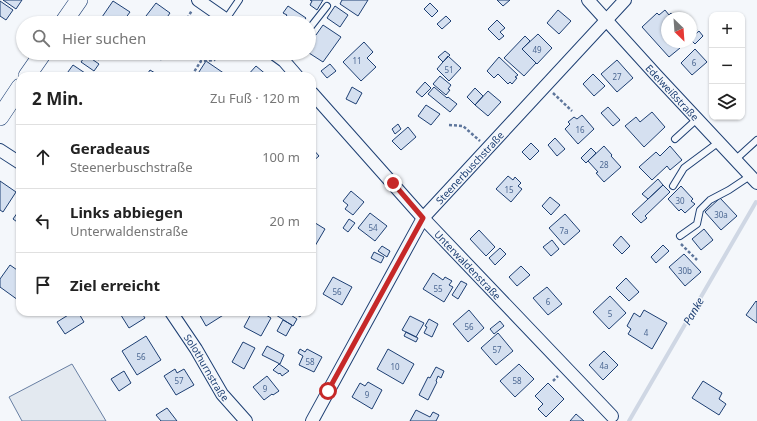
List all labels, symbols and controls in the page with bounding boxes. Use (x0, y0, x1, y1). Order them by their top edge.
north arrow (661, 12, 697, 48)
map controls (709, 12, 745, 120)
button: + (709, 12, 745, 48)
search box (16, 16, 316, 60)
icon: search (30, 27, 52, 49)
text: Hier suchen (62, 28, 146, 48)
house number: 49 (532, 44, 542, 55)
button: − (709, 48, 745, 84)
house number: 11 (352, 55, 362, 66)
house number: 6 (692, 57, 697, 68)
street label: Edelweißstraße (642, 61, 702, 124)
house number: 51 (444, 64, 454, 75)
house number: 27 (612, 71, 622, 82)
button: layers (709, 84, 745, 120)
text: 2 Min. (32, 87, 83, 110)
text: Zu Fuß · 120 m (210, 89, 300, 107)
house number: 16 (575, 124, 585, 135)
street label: Steenerbuschstraße (432, 128, 507, 207)
text: Geradeaus (70, 138, 150, 158)
icon: ahead (32, 146, 54, 168)
text: 100 m (262, 148, 300, 166)
text: Steenerbuschstraße (70, 158, 193, 176)
house number: 28 (599, 159, 609, 170)
route end (384, 174, 402, 192)
house number: 15 (504, 184, 514, 195)
house number: 30 (675, 195, 685, 206)
text: Links abbiegen (70, 202, 183, 222)
house number: 30a (714, 209, 728, 220)
icon: left (32, 210, 54, 232)
text: 20 m (270, 212, 300, 230)
text: Unterwaldenstraße (70, 222, 188, 240)
house number: 54 (368, 222, 378, 233)
house number: 7a (559, 225, 569, 236)
street label: Unterwaldenstraße (431, 227, 504, 303)
house number: 30b (678, 265, 692, 276)
icon: arrive (32, 274, 54, 296)
text: Ziel erreicht (70, 275, 160, 295)
house number: 55 (433, 283, 443, 294)
house number: 56 (332, 286, 342, 297)
water label: Panke (679, 294, 707, 328)
house number: 6 (546, 296, 551, 307)
house number: 5 (608, 308, 613, 319)
house number: 56 (464, 321, 474, 332)
house number: 4 (644, 327, 649, 338)
street label: Solothurnstraße (181, 331, 233, 405)
house number: 57 (492, 344, 502, 355)
house number: 56 (136, 351, 146, 362)
house number: 58 (305, 356, 315, 367)
house number: 4a (599, 360, 609, 371)
house number: 10 (390, 361, 400, 372)
house number: 57 (174, 375, 184, 386)
house number: 58 (512, 375, 522, 386)
route start (319, 382, 337, 400)
house number: 9 (263, 383, 268, 394)
house number: 9 (365, 389, 370, 400)

